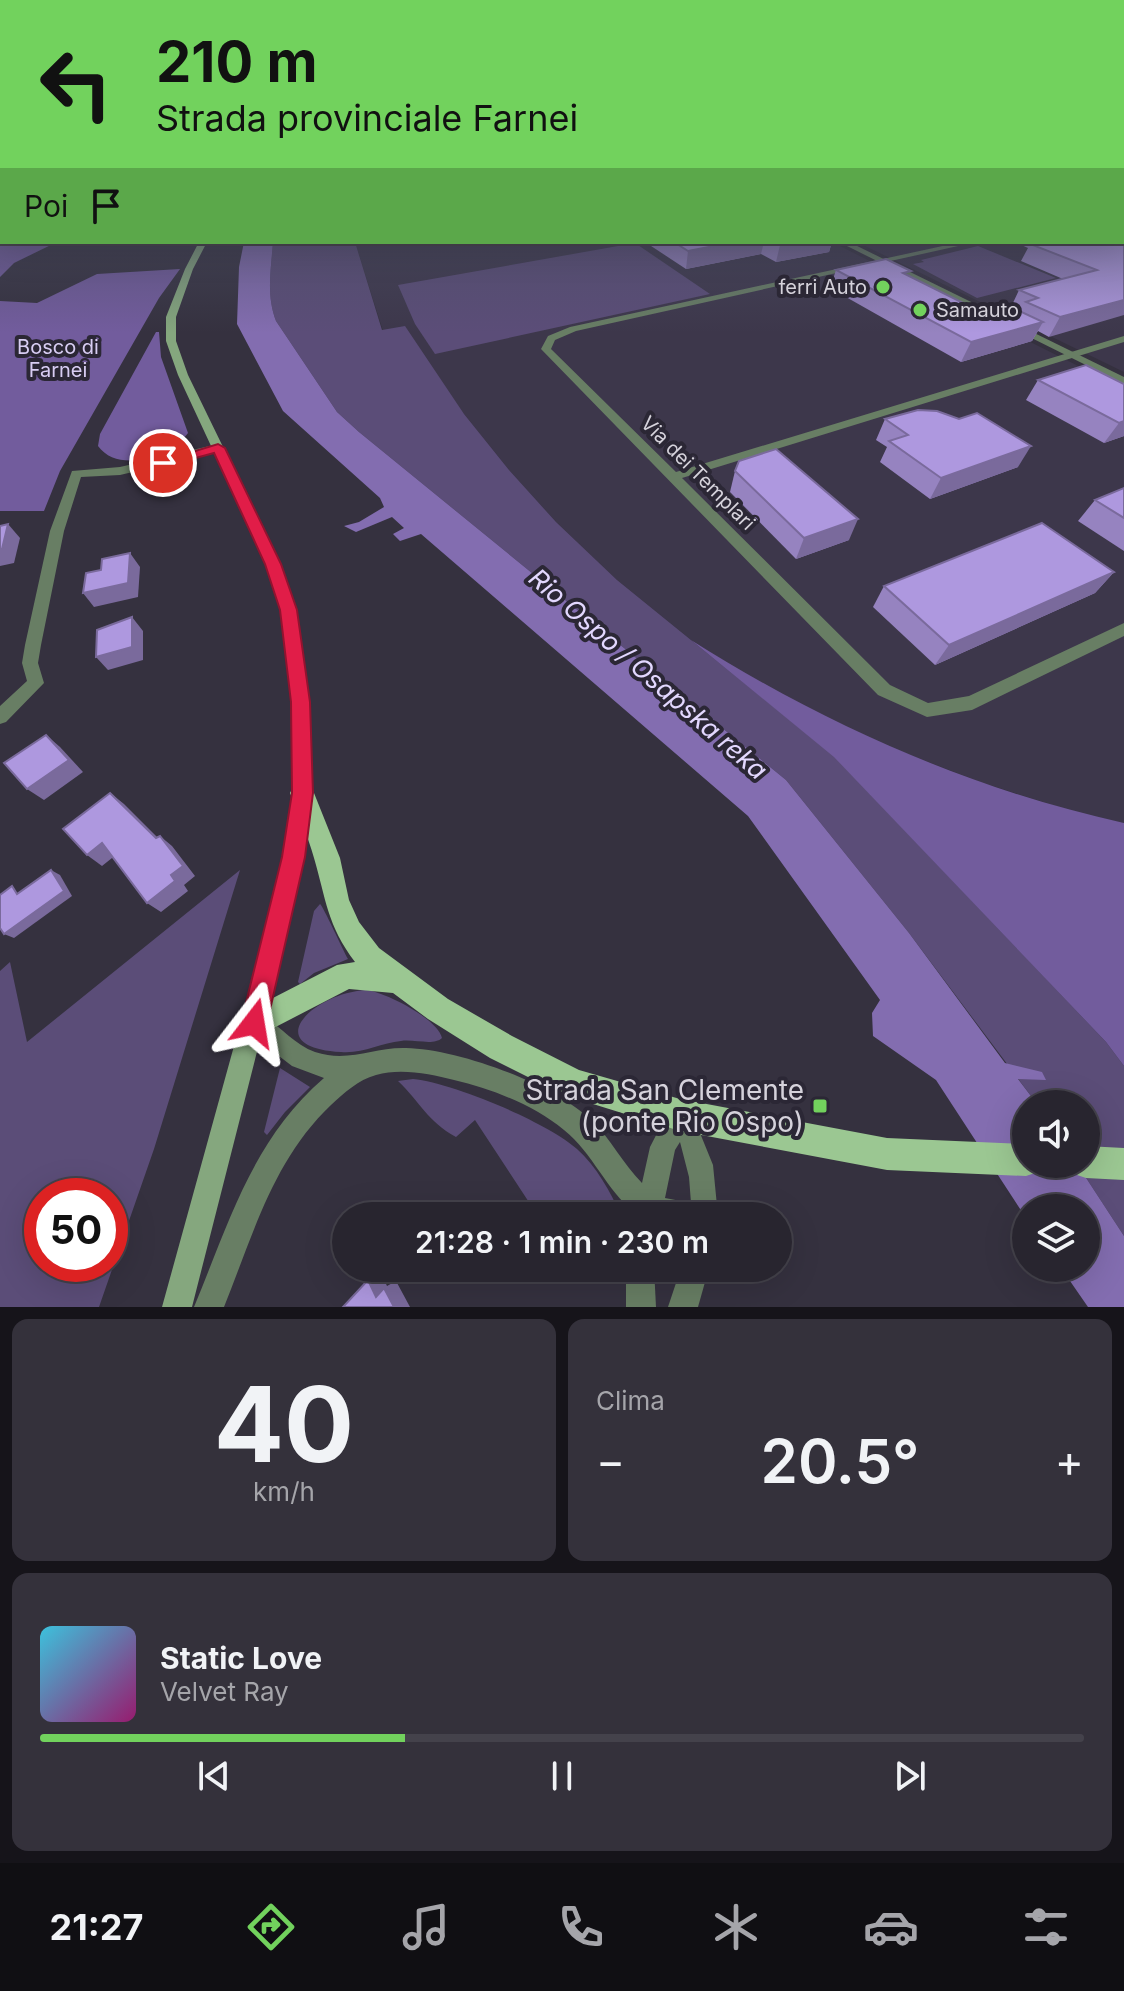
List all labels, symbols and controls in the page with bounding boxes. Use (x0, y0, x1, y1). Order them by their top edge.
text: 210 m (156, 28, 318, 96)
icon: left (24, 32, 128, 136)
text: Strada provinciale Farnei (156, 96, 578, 140)
icon: arrive (84, 184, 128, 228)
text: Poi (24, 188, 68, 224)
place label: ferri Auto (778, 275, 867, 299)
marker: ferri Auto (874, 278, 892, 296)
place label: Samauto (936, 298, 1019, 322)
marker: Samauto (911, 301, 929, 319)
park label: Bosco di Farnei (17, 335, 99, 382)
street label: Via dei Templari (636, 411, 760, 535)
pin (129, 429, 197, 497)
icon: arrive (141, 441, 185, 485)
water label: Rio Ospo / Osapska reka (523, 562, 774, 785)
position arrow (212, 981, 296, 1065)
place label: Strada San Clemente (ponte Rio Ospo) (526, 1073, 804, 1139)
map controls (1012, 1090, 1100, 1282)
button: sound (1012, 1090, 1100, 1178)
marker: Strada San Clemente (ponte Rio Ospo) (811, 1097, 829, 1115)
speed limit sign: 50 (24, 1178, 128, 1282)
button: layers (1012, 1194, 1100, 1282)
text: 21:28 · 1 min · 230 m (415, 1224, 709, 1260)
text: 40 (214, 1361, 354, 1487)
text: Clima (596, 1385, 665, 1416)
text: 20.5° (761, 1425, 919, 1497)
text: − (596, 1434, 625, 1488)
text: + (1055, 1434, 1084, 1488)
text: km/h (253, 1476, 315, 1507)
text: Static Love (160, 1640, 322, 1676)
text: Velvet Ray (160, 1676, 289, 1707)
icon: previous (192, 1754, 236, 1798)
icon: pause (540, 1754, 584, 1798)
icon: next (888, 1754, 932, 1798)
icon: directions (243, 1899, 299, 1955)
icon: music (398, 1899, 454, 1955)
icon: phone (553, 1899, 609, 1955)
icon: climate (708, 1899, 764, 1955)
icon: car (863, 1899, 919, 1955)
icon: filters (1018, 1899, 1074, 1955)
text: 21:27 (50, 1905, 143, 1949)

